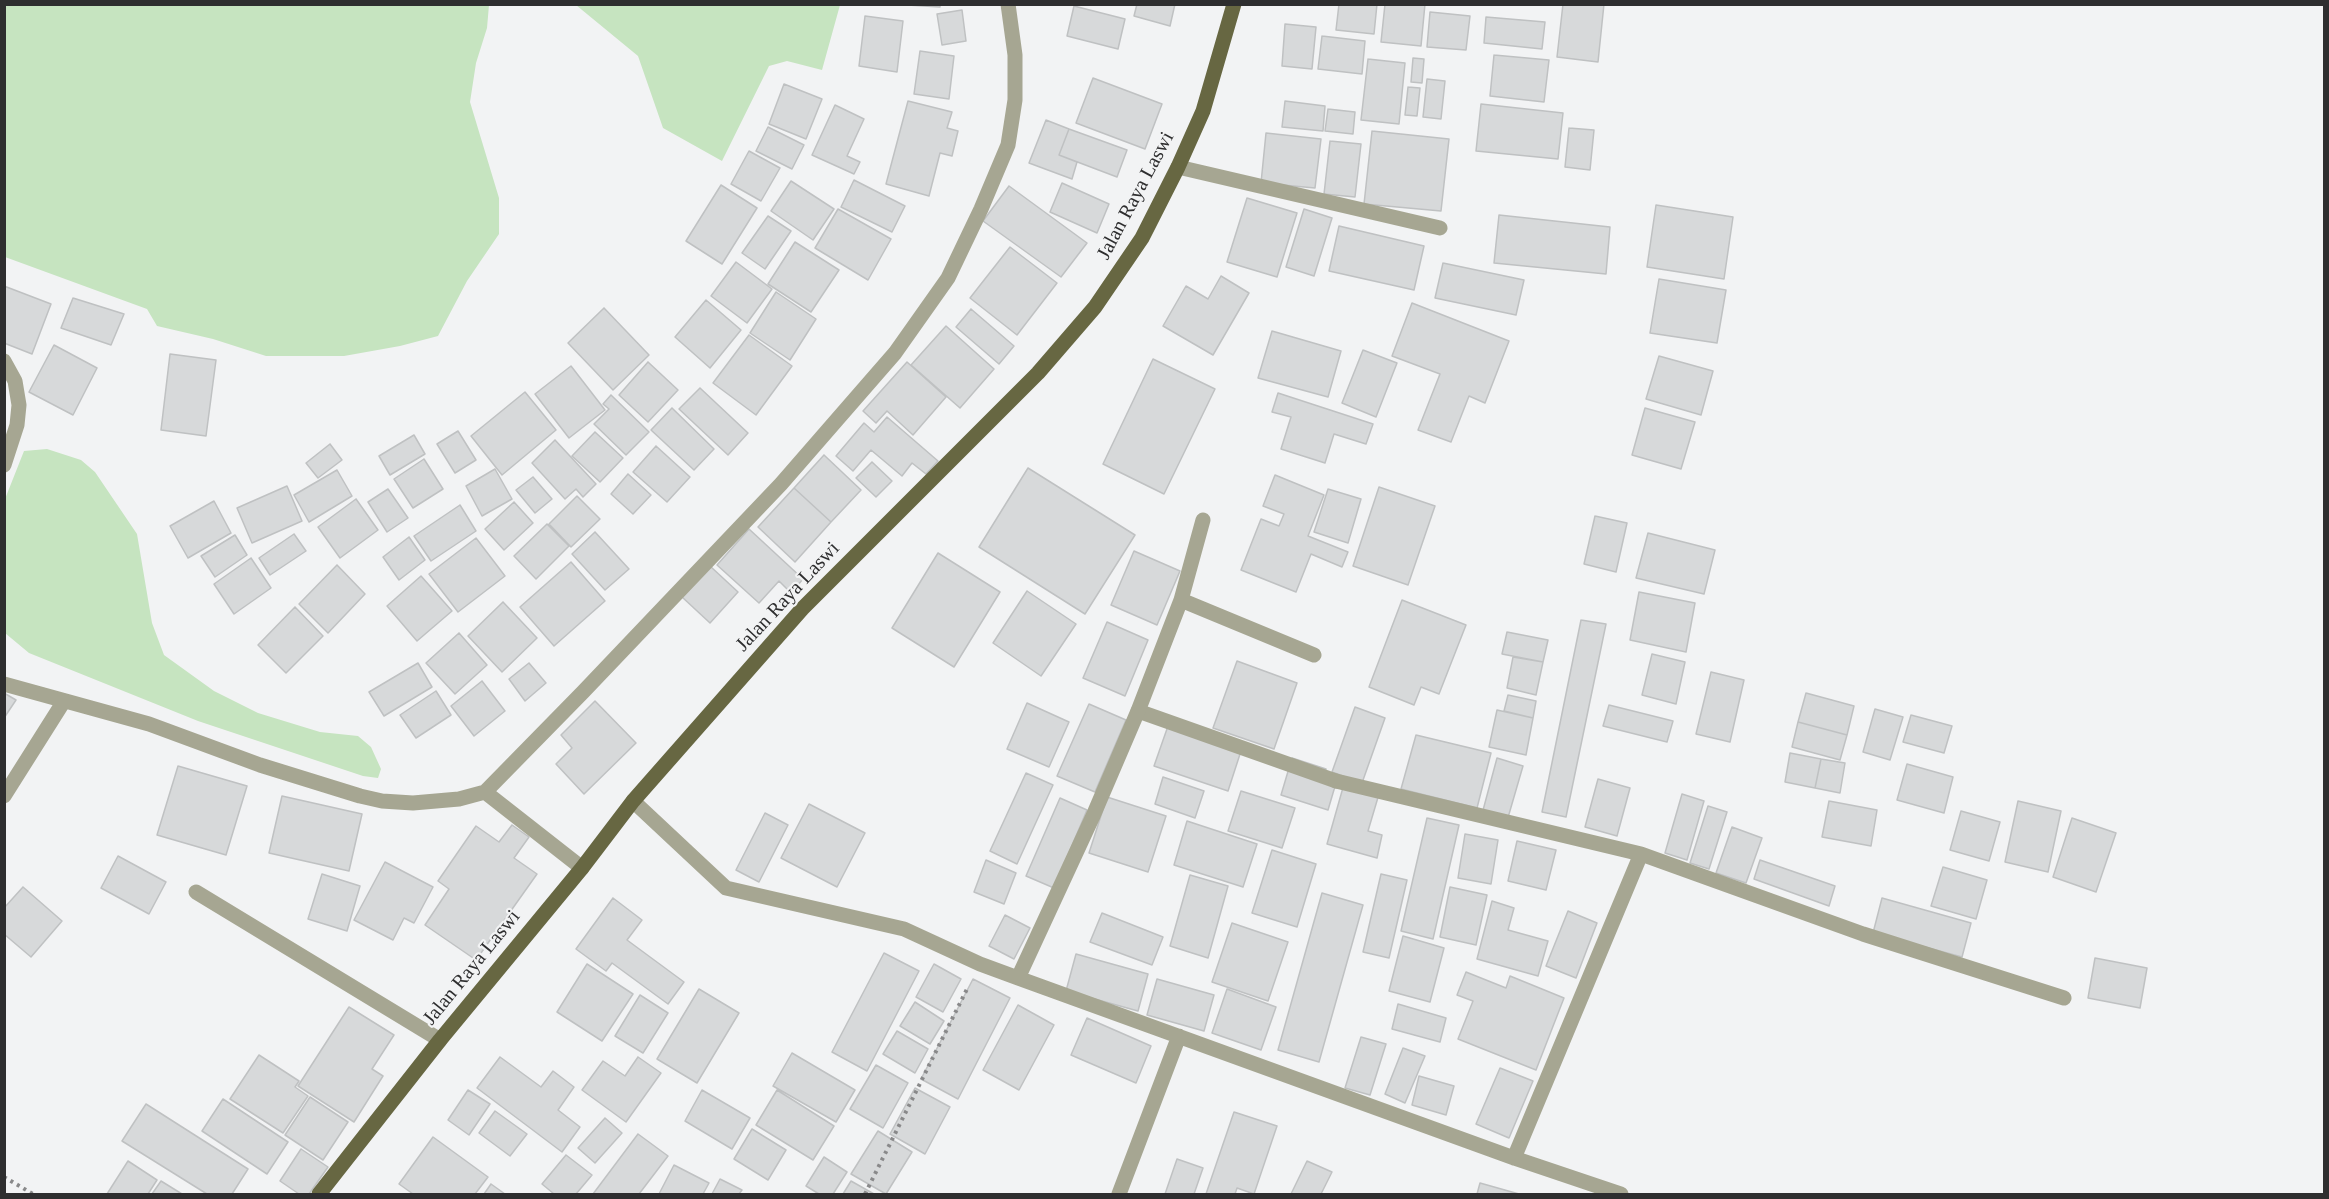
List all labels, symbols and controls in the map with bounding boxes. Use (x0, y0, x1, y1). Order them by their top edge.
street label: Jalan Raya Laswi (1092, 128, 1180, 264)
street label: Jalan Raya Laswi (731, 537, 845, 657)
street label: Jalan Raya Laswi (418, 906, 526, 1030)

